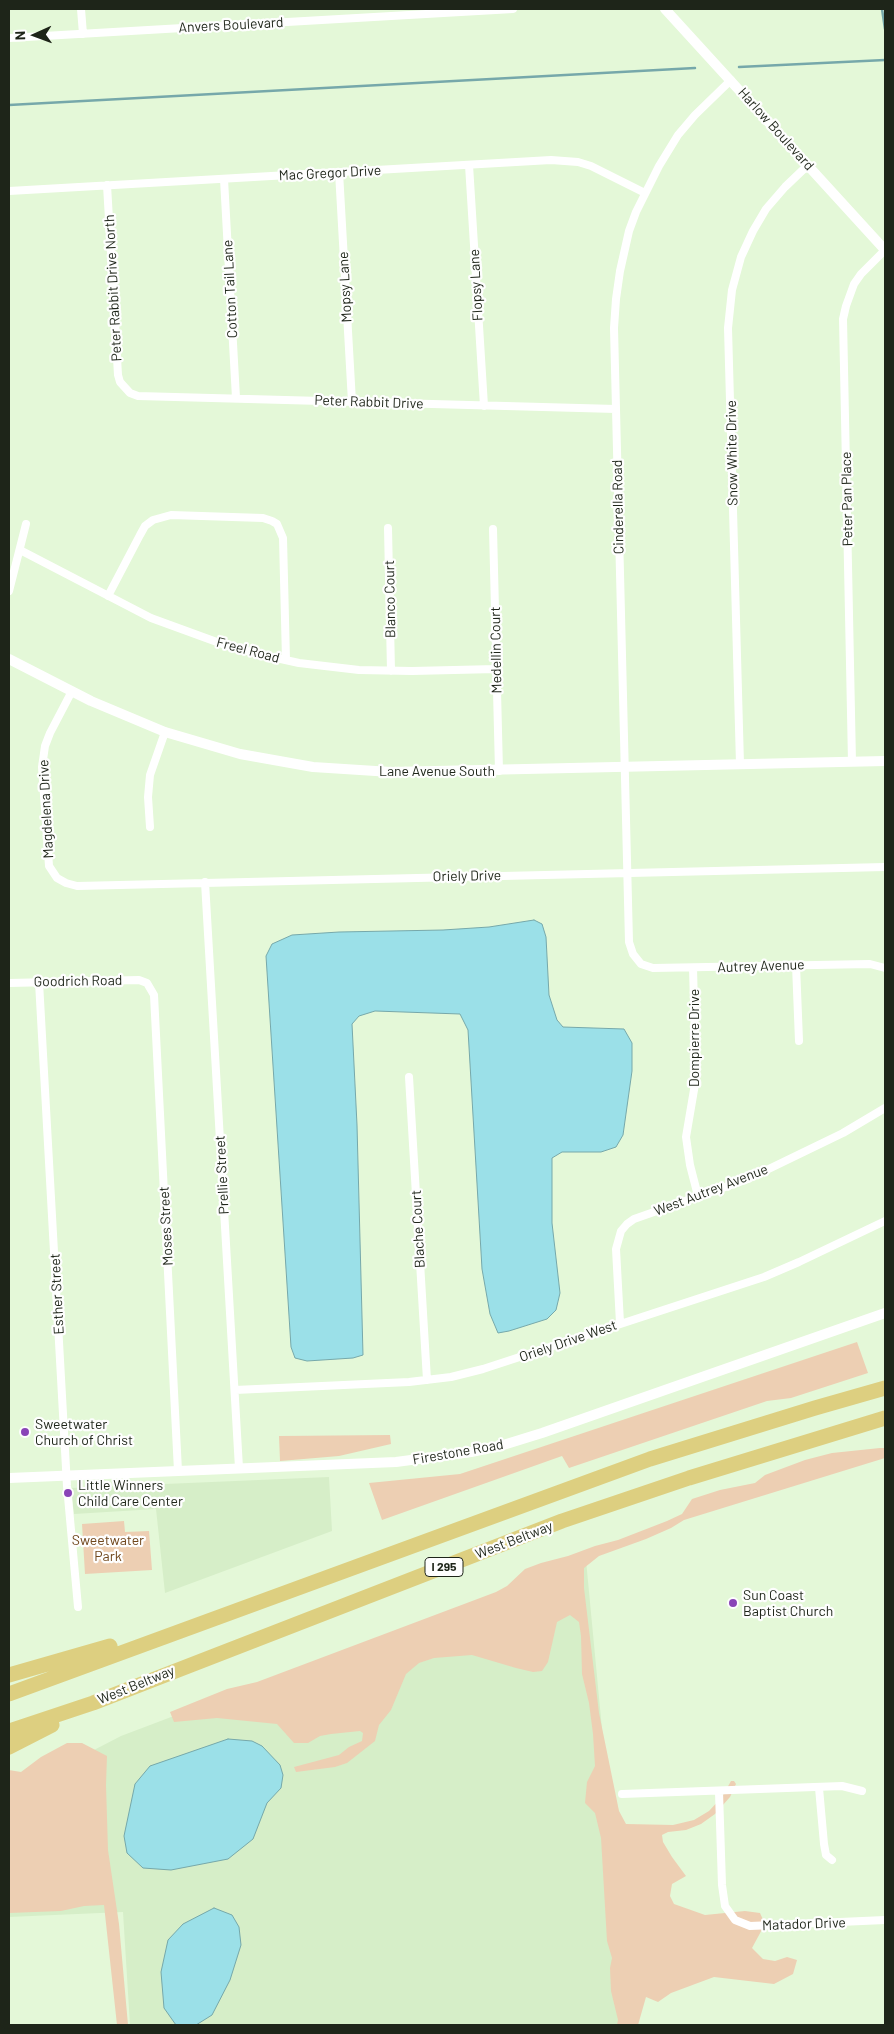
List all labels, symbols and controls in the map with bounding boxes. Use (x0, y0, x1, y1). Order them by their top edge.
north arrow (10, 10, 60, 60)
street label: Anvers Boulevard (178, 14, 284, 36)
text: N (11, 31, 28, 40)
street label: Harlow Boulevard (734, 84, 818, 174)
street label: Mac Gregor Drive (278, 162, 382, 184)
street label: Peter Rabbit Drive North (101, 214, 125, 362)
street label: Cotton Tail Lane (219, 239, 241, 339)
street label: Flopsy Lane (466, 249, 486, 321)
street label: Mopsy Lane (335, 251, 355, 323)
street label: Peter Rabbit Drive (314, 392, 424, 412)
street label: Snow White Drive (723, 400, 741, 506)
street label: Peter Pan Place (838, 451, 856, 547)
street label: Cinderella Road (609, 460, 627, 554)
street label: Blanco Court (381, 560, 399, 638)
street label: Medellin Court (487, 606, 505, 694)
street label: Freel Road (215, 634, 281, 666)
street label: Magdelena Drive (35, 759, 57, 859)
street label: Lane Avenue South (379, 763, 495, 779)
street label: Oriely Drive (433, 867, 501, 885)
street label: Autrey Avenue (717, 956, 805, 976)
street label: Goodrich Road (34, 972, 122, 990)
street label: Dompierre Drive (686, 989, 702, 1087)
street label: Prellie Street (212, 1135, 232, 1215)
street label: West Autrey Avenue (652, 1161, 770, 1219)
street label: Moses Street (156, 1186, 176, 1266)
street label: Blache Court (408, 1190, 428, 1268)
street label: Esther Street (46, 1253, 68, 1335)
street label: Oriely Drive West (517, 1316, 619, 1366)
place label: Sweetwater Church of Christ (35, 1416, 133, 1448)
marker: Sweetwater Church of Christ (19, 1426, 31, 1438)
street label: Firestone Road (411, 1436, 505, 1468)
place label: Little Winners Child Care Center (78, 1477, 183, 1510)
marker: Little Winners Child Care Center (62, 1487, 74, 1499)
street label: West Beltway (473, 1518, 555, 1562)
park label: Sweetwater Park (72, 1532, 144, 1564)
road number: I 295 (425, 1558, 463, 1576)
place label: Sun Coast Baptist Church (743, 1587, 833, 1620)
marker: Sun Coast Baptist Church (727, 1597, 739, 1609)
street label: West Beltway (95, 1662, 177, 1708)
street label: Matador Drive (762, 1914, 846, 1934)

